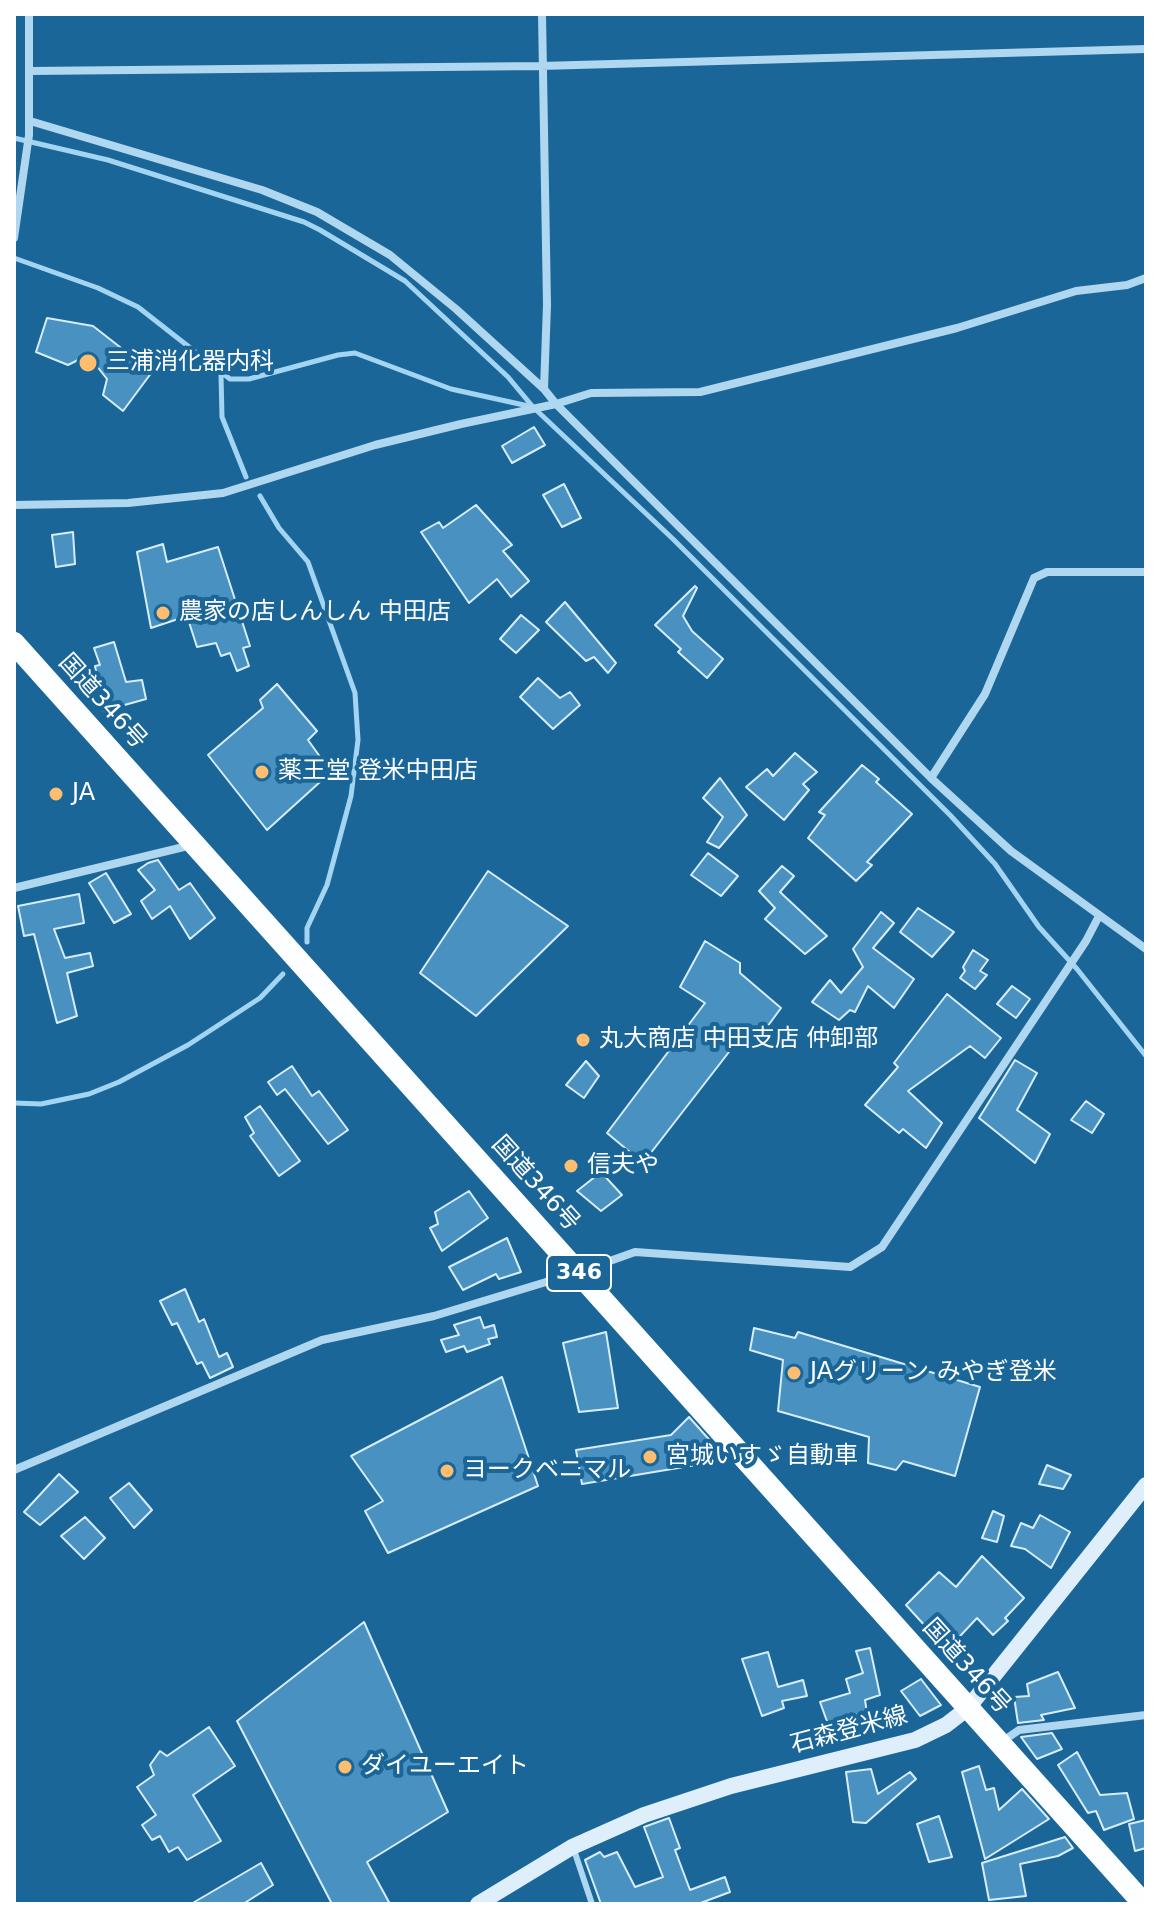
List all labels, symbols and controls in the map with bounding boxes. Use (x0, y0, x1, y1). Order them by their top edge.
place label: 三浦消化器内科 (106, 349, 274, 377)
marker: 三浦消化器内科 (77, 352, 99, 374)
place label: 農家の店しんしん 中田店 (179, 599, 451, 627)
marker: 農家の店しんしん 中田店 (154, 604, 172, 622)
street label: 国道346号 (52, 649, 152, 755)
place label: 薬王堂 登米中田店 (278, 758, 478, 786)
marker: 薬王堂 登米中田店 (253, 763, 271, 781)
place label: JA (72, 780, 95, 808)
marker: JA (47, 785, 65, 803)
place label: 丸大商店 中田支店 仲卸部 (599, 1026, 878, 1054)
marker: 丸大商店 中田支店 仲卸部 (574, 1031, 592, 1049)
street label: 国道346号 (485, 1131, 585, 1237)
place label: 信夫や (587, 1152, 659, 1180)
marker: 信夫や (562, 1157, 580, 1175)
road number: 346 (547, 1255, 611, 1291)
place label: JAグリーン みやぎ登米 (810, 1359, 1057, 1387)
marker: JAグリーン みやぎ登米 (785, 1364, 803, 1382)
place label: 宮城いすゞ自動車 (666, 1443, 858, 1471)
marker: 宮城いすゞ自動車 (641, 1448, 659, 1466)
place label: ヨークベニマル (463, 1457, 631, 1485)
marker: ヨークベニマル (438, 1462, 456, 1480)
street label: 国道346号 (916, 1614, 1016, 1720)
street label: 石森登米線 (787, 1702, 911, 1760)
place label: ダイユーエイト (361, 1753, 529, 1781)
marker: ダイユーエイト (336, 1758, 354, 1776)

